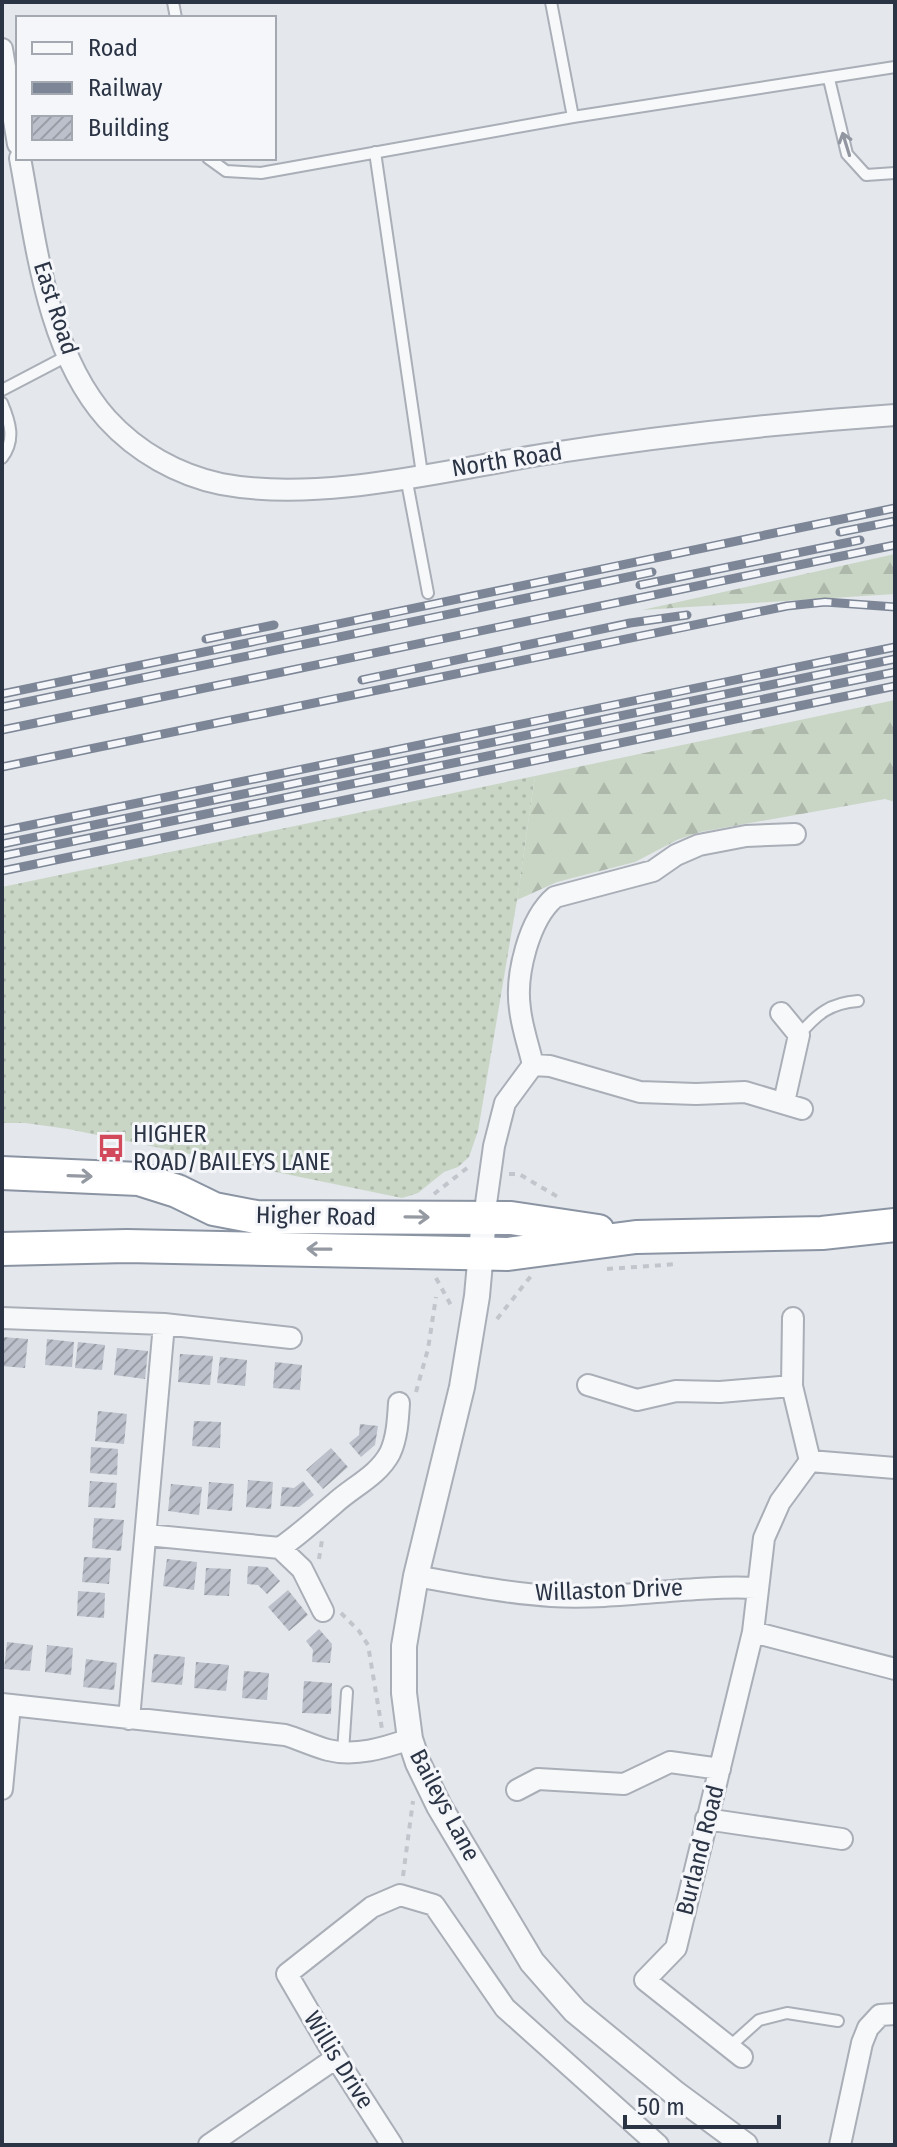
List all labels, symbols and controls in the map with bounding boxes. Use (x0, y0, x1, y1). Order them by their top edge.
legend (16, 16, 276, 160)
text: Road (88, 34, 138, 62)
text: Railway (88, 74, 163, 102)
text: Building (88, 114, 170, 142)
one-way arrow (838, 131, 853, 157)
street label: East Road (28, 258, 84, 358)
street label: North Road (450, 437, 564, 483)
place label: HIGHER ROAD/BAILEYS LANE (133, 1120, 330, 1176)
bus stop icon: HIGHER ROAD/BAILEYS LANE (96, 1133, 126, 1163)
one-way arrow (66, 1169, 93, 1184)
street label: Higher Road (256, 1201, 376, 1231)
one-way arrow (403, 1209, 430, 1225)
one-way arrow (306, 1242, 333, 1257)
street label: Willaston Drive (535, 1573, 683, 1607)
street label: Baileys Lane (404, 1745, 486, 1865)
street label: Burland Road (670, 1782, 730, 1918)
street label: Willis Drive (298, 2006, 380, 2114)
scale bar (625, 2079, 779, 2129)
text: 50 m (637, 2093, 685, 2121)

